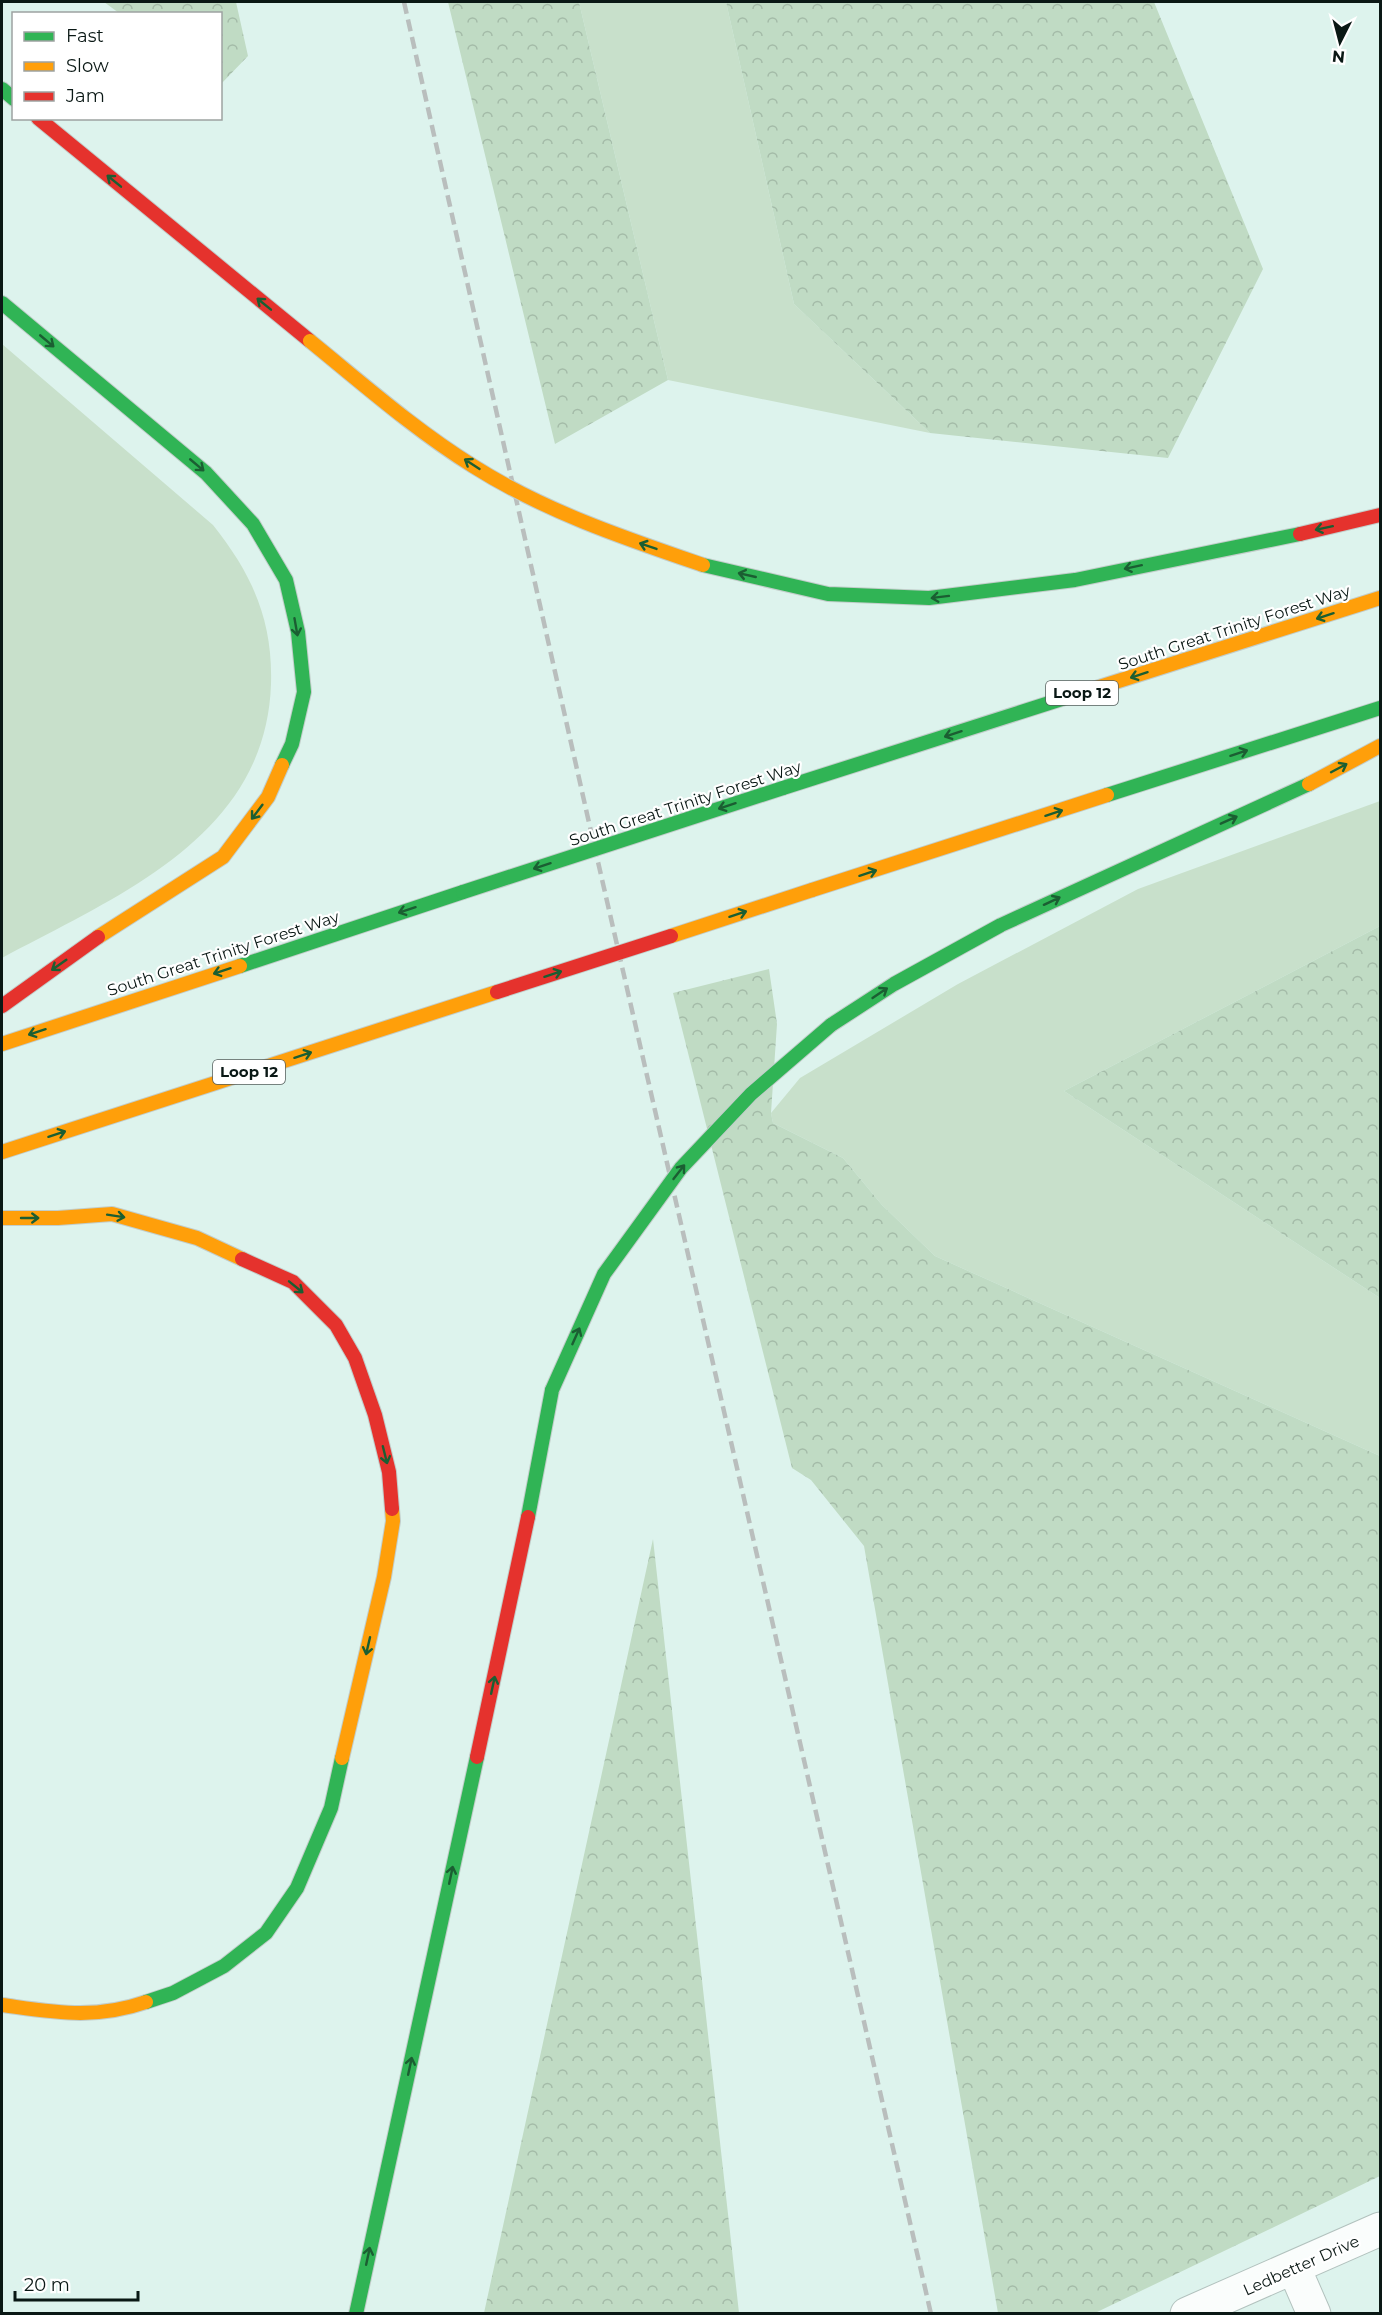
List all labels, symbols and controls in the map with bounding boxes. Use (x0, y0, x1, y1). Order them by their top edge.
legend (12, 12, 222, 120)
north arrow (1310, 12, 1370, 72)
text: Fast (66, 25, 104, 47)
text: N (1331, 46, 1346, 67)
text: Slow (66, 55, 109, 77)
text: Jam (65, 85, 105, 107)
one-way arrow (106, 174, 122, 187)
one-way arrow (256, 298, 272, 311)
one-way arrow (38, 334, 54, 347)
one-way arrow (464, 458, 481, 470)
one-way arrow (188, 459, 204, 472)
one-way arrow (1314, 523, 1334, 534)
one-way arrow (639, 540, 658, 551)
one-way arrow (1123, 562, 1142, 574)
one-way arrow (738, 569, 757, 581)
street label: South Great Trinity Forest Way (1116, 581, 1353, 674)
one-way arrow (931, 592, 950, 603)
one-way arrow (1316, 611, 1335, 622)
one-way arrow (291, 617, 302, 636)
one-way arrow (1130, 670, 1149, 681)
road number: Loop 12 (1046, 681, 1118, 705)
one-way arrow (944, 729, 963, 740)
one-way arrow (1229, 747, 1248, 758)
street label: South Great Trinity Forest Way (567, 757, 804, 850)
one-way arrow (1329, 762, 1347, 773)
one-way arrow (718, 801, 737, 812)
one-way arrow (251, 803, 264, 819)
one-way arrow (1044, 807, 1063, 818)
one-way arrow (1220, 814, 1238, 825)
one-way arrow (533, 861, 552, 872)
one-way arrow (858, 866, 877, 877)
one-way arrow (1042, 895, 1060, 907)
one-way arrow (398, 905, 417, 916)
street label: South Great Trinity Forest Way (105, 907, 342, 1000)
one-way arrow (728, 908, 747, 919)
one-way arrow (51, 959, 68, 971)
one-way arrow (213, 966, 232, 977)
one-way arrow (543, 968, 562, 979)
one-way arrow (871, 987, 888, 999)
one-way arrow (28, 1028, 47, 1039)
one-way arrow (293, 1049, 312, 1060)
road number: Loop 12 (213, 1060, 285, 1084)
one-way arrow (47, 1128, 66, 1139)
one-way arrow (672, 1164, 685, 1180)
one-way arrow (106, 1211, 125, 1222)
one-way arrow (19, 1212, 39, 1224)
one-way arrow (288, 1280, 304, 1293)
one-way arrow (571, 1328, 582, 1346)
one-way arrow (380, 1445, 392, 1464)
one-way arrow (362, 1637, 374, 1656)
one-way arrow (488, 1676, 499, 1695)
one-way arrow (446, 1866, 458, 1885)
one-way arrow (404, 2057, 416, 2076)
street label: Ledbetter Drive (1240, 2231, 1362, 2300)
one-way arrow (363, 2247, 374, 2267)
scale bar (15, 2264, 138, 2302)
text: 20 m (24, 2274, 70, 2296)

